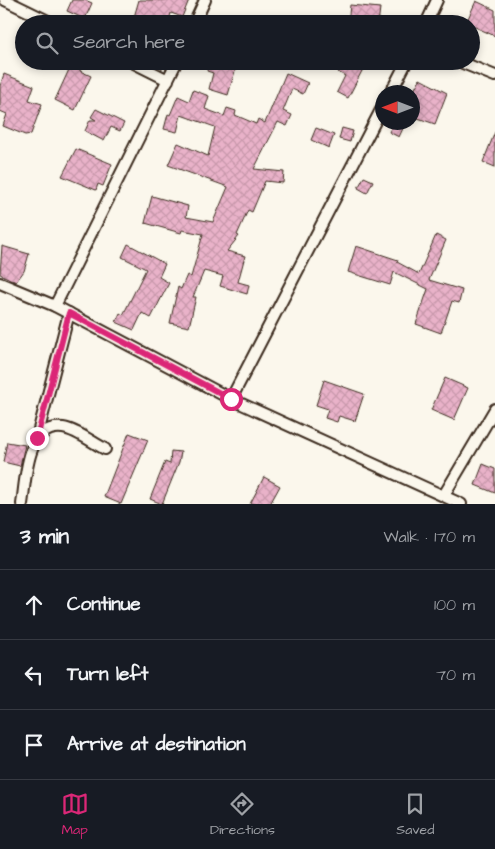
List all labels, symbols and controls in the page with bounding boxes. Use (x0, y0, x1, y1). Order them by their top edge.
search box (15, 15, 480, 70)
icon: search (33, 29, 61, 57)
text: Search here (73, 29, 185, 56)
north arrow (375, 85, 420, 130)
route start (220, 388, 243, 411)
route end (26, 427, 49, 450)
text: 3 min (20, 522, 69, 551)
text: Walk · 170 m (384, 526, 475, 548)
icon: ahead (20, 591, 48, 619)
text: Continue (67, 591, 141, 618)
text: 100 m (434, 594, 475, 616)
icon: left (20, 661, 48, 689)
text: Turn left (67, 661, 148, 688)
text: 70 m (436, 664, 475, 686)
icon: arrive (20, 731, 48, 759)
text: Arrive at destination (67, 731, 246, 758)
tab: Map (61, 790, 89, 840)
tab: Directions (210, 790, 275, 840)
tab: Saved (396, 790, 434, 840)

